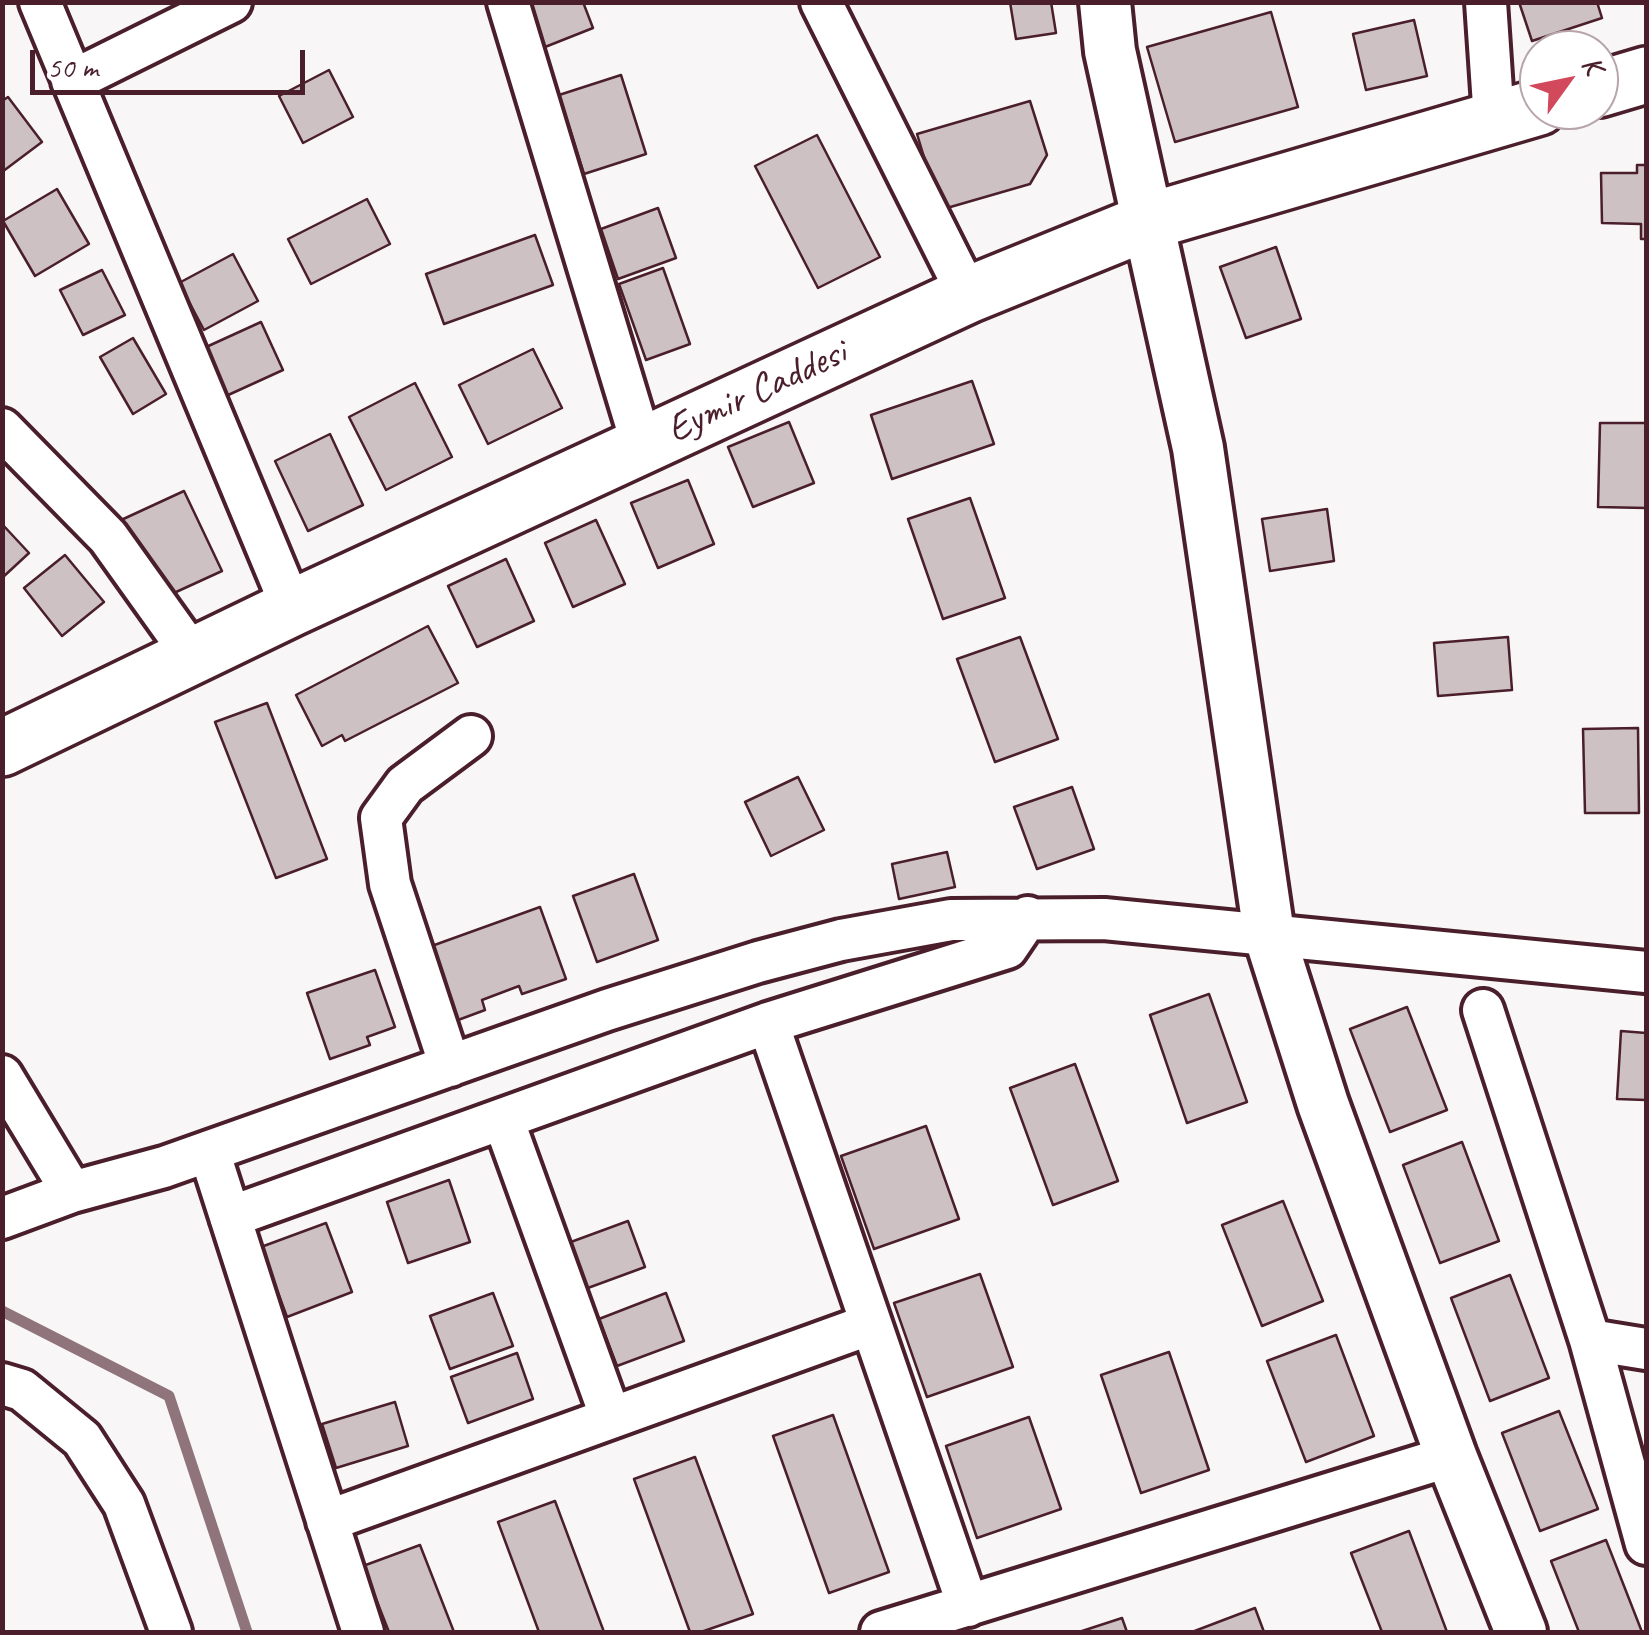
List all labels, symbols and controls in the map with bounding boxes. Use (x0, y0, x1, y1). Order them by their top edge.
scale bar (35, 30, 310, 92)
north arrow (1519, 30, 1619, 130)
text: 50 m (47, 48, 98, 86)
text: K (1574, 49, 1611, 80)
street label: Eymir Caddesi (660, 330, 854, 454)

